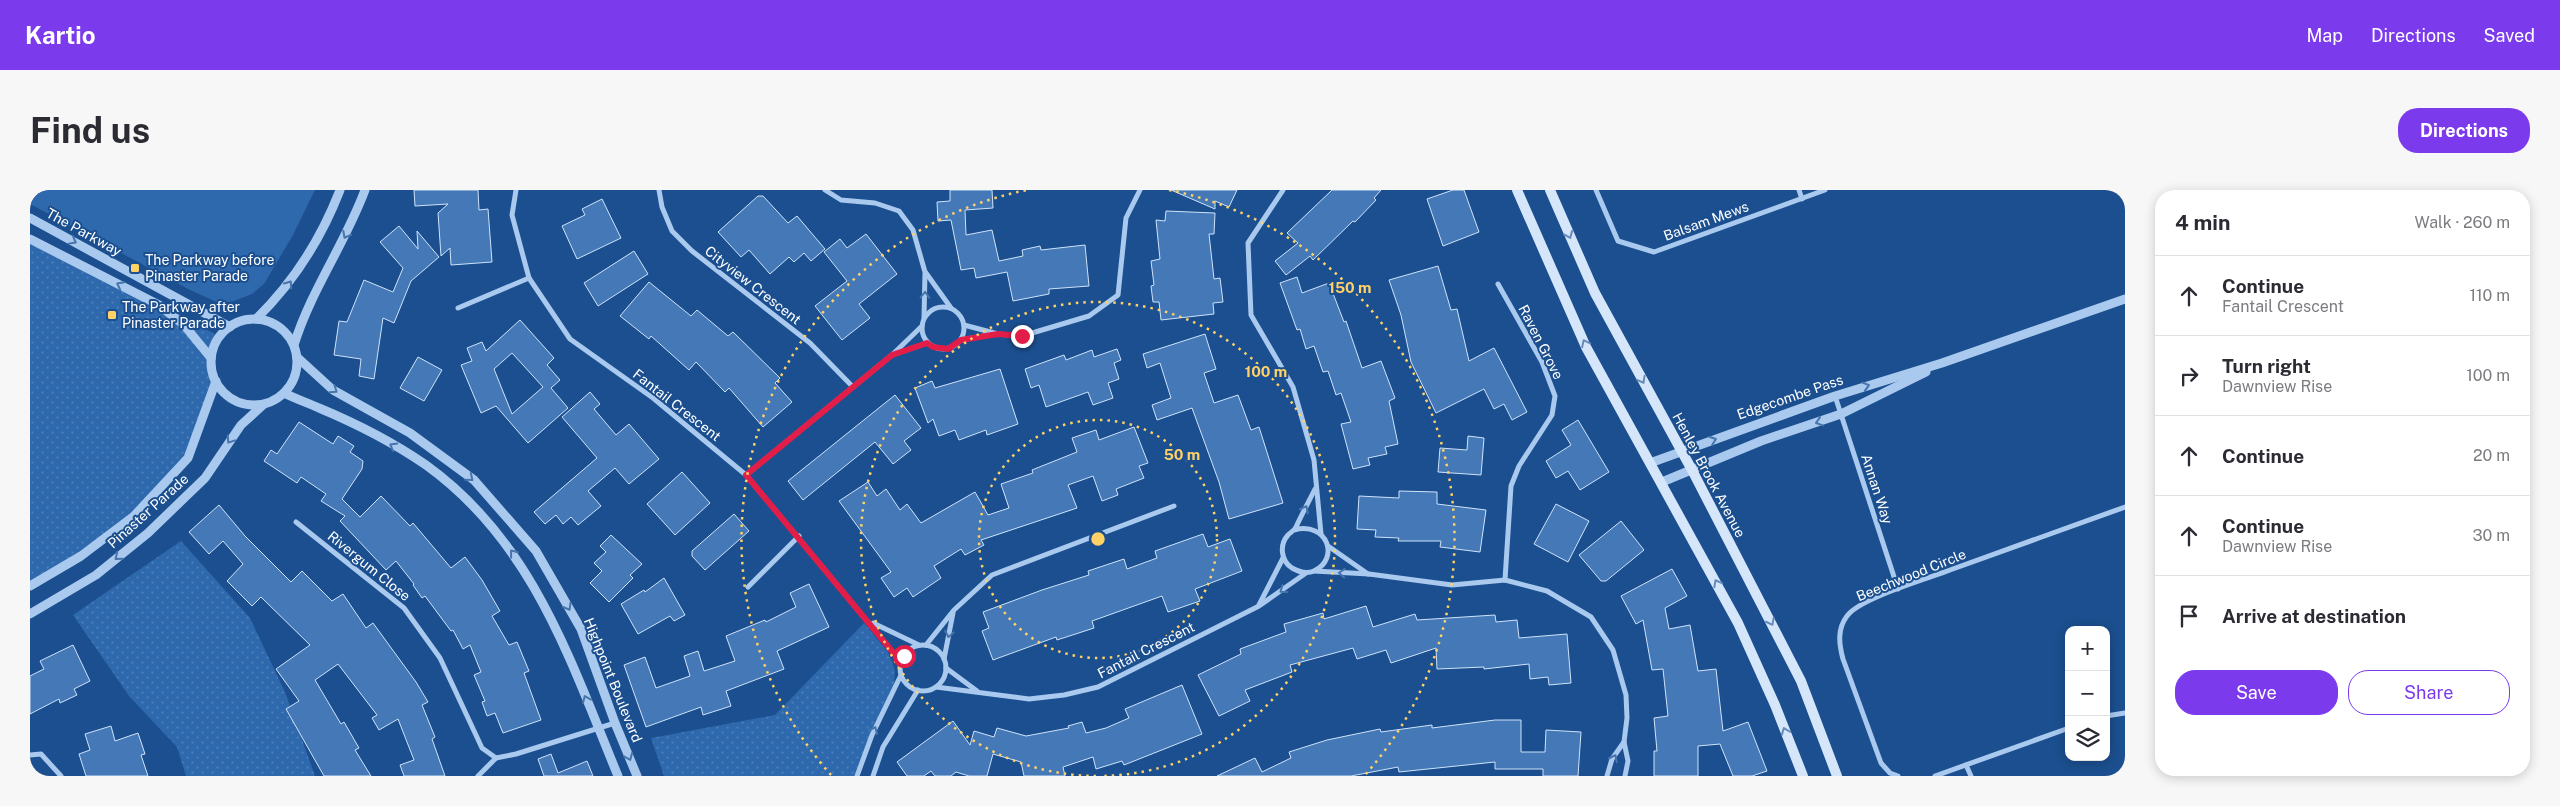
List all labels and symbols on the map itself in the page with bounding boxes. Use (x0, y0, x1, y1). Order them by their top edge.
street label: Balsam Mews (1661, 198, 1751, 244)
street label: The Parkway (44, 205, 125, 259)
one-way arrow (342, 230, 352, 239)
one-way arrow (1562, 230, 1573, 239)
one-way arrow (67, 235, 76, 245)
street label: Cityview Crescent (702, 243, 804, 327)
place label: The Parkway before Pinaster Parade (145, 252, 275, 284)
marker: The Parkway before Pinaster Parade (129, 262, 141, 274)
text: 150 m (1328, 279, 1372, 296)
one-way arrow (283, 280, 292, 290)
one-way arrow (116, 281, 125, 291)
one-way arrow (919, 291, 930, 299)
place label: The Parkway after Pinaster Parade (122, 299, 240, 331)
street label: Raven Grove (1515, 302, 1567, 382)
marker: The Parkway after Pinaster Parade (106, 309, 118, 321)
route end (1011, 325, 1034, 348)
one-way arrow (1581, 340, 1591, 349)
text: 100 m (1245, 363, 1287, 380)
street label: Fantail Crescent (630, 366, 724, 444)
street label: Edgecombe Pass (1735, 371, 1845, 423)
one-way arrow (1636, 374, 1646, 383)
one-way arrow (1861, 381, 1869, 391)
one-way arrow (328, 384, 338, 393)
street label: Henley Brook Avenue (1669, 410, 1749, 540)
one-way arrow (1815, 416, 1823, 426)
one-way arrow (227, 435, 236, 444)
one-way arrow (1708, 435, 1716, 445)
one-way arrow (390, 443, 399, 453)
text: 50 m (1164, 446, 1200, 463)
street label: Annan Way (1858, 452, 1896, 527)
street label: Pinaster Parade (104, 471, 192, 551)
one-way arrow (464, 473, 473, 481)
one-way arrow (1299, 505, 1309, 514)
street label: Rivergum Close (324, 528, 414, 604)
centre of rings (1089, 530, 1107, 548)
street label: Beechwood Circle (1854, 546, 1968, 604)
one-way arrow (510, 550, 519, 559)
one-way arrow (115, 551, 124, 560)
one-way arrow (1337, 567, 1345, 578)
one-way arrow (1713, 579, 1723, 588)
one-way arrow (1279, 584, 1289, 593)
one-way arrow (561, 601, 571, 610)
street label: Highpoint Boulevard (581, 615, 645, 745)
one-way arrow (1765, 617, 1775, 626)
street label: Fantail Crescent (1095, 619, 1197, 681)
one-way arrow (944, 630, 955, 639)
route start (893, 645, 916, 668)
one-way arrow (581, 695, 592, 704)
one-way arrow (867, 726, 878, 735)
one-way arrow (1781, 727, 1791, 735)
one-way arrow (623, 752, 633, 761)
one-way arrow (1608, 755, 1618, 764)

